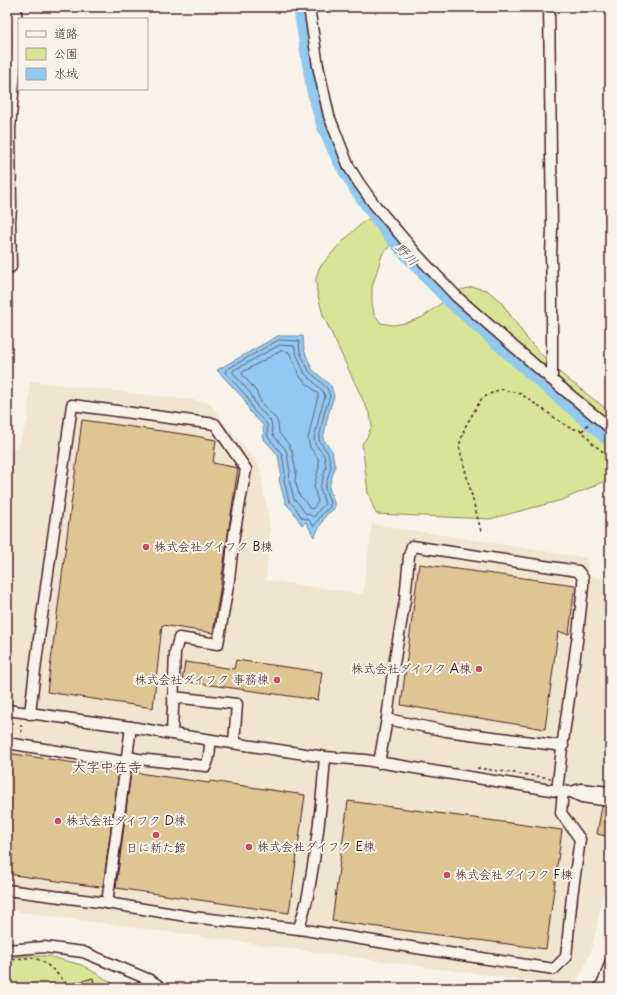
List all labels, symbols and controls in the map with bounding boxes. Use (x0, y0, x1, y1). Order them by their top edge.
legend (18, 18, 148, 90)
text: 道路 (54, 24, 78, 42)
text: 公園 (54, 44, 78, 62)
text: 水域 (54, 64, 78, 82)
water label: 野川 (392, 238, 423, 270)
place label: 株式会社ダイフク B棟 (154, 537, 272, 555)
marker: 株式会社ダイフク B棟 (141, 542, 151, 552)
place label: 株式会社ダイフク A棟 (351, 659, 471, 677)
marker: 株式会社ダイフク A棟 (474, 664, 484, 674)
place label: 株式会社ダイフク 事務棟 (135, 670, 269, 688)
marker: 株式会社ダイフク 事務棟 (272, 675, 282, 685)
district label: 大字中在寺 (72, 756, 142, 777)
place label: 株式会社ダイフク D棟 (66, 811, 186, 829)
marker: 株式会社ダイフク D棟 (53, 816, 63, 826)
marker: 日に新た館 (151, 830, 161, 840)
place label: 株式会社ダイフク E棟 (257, 837, 375, 855)
place label: 日に新た館 (126, 838, 186, 856)
marker: 株式会社ダイフク E棟 (244, 842, 254, 852)
place label: 株式会社ダイフク F棟 (455, 865, 572, 883)
marker: 株式会社ダイフク F棟 (442, 870, 452, 880)

